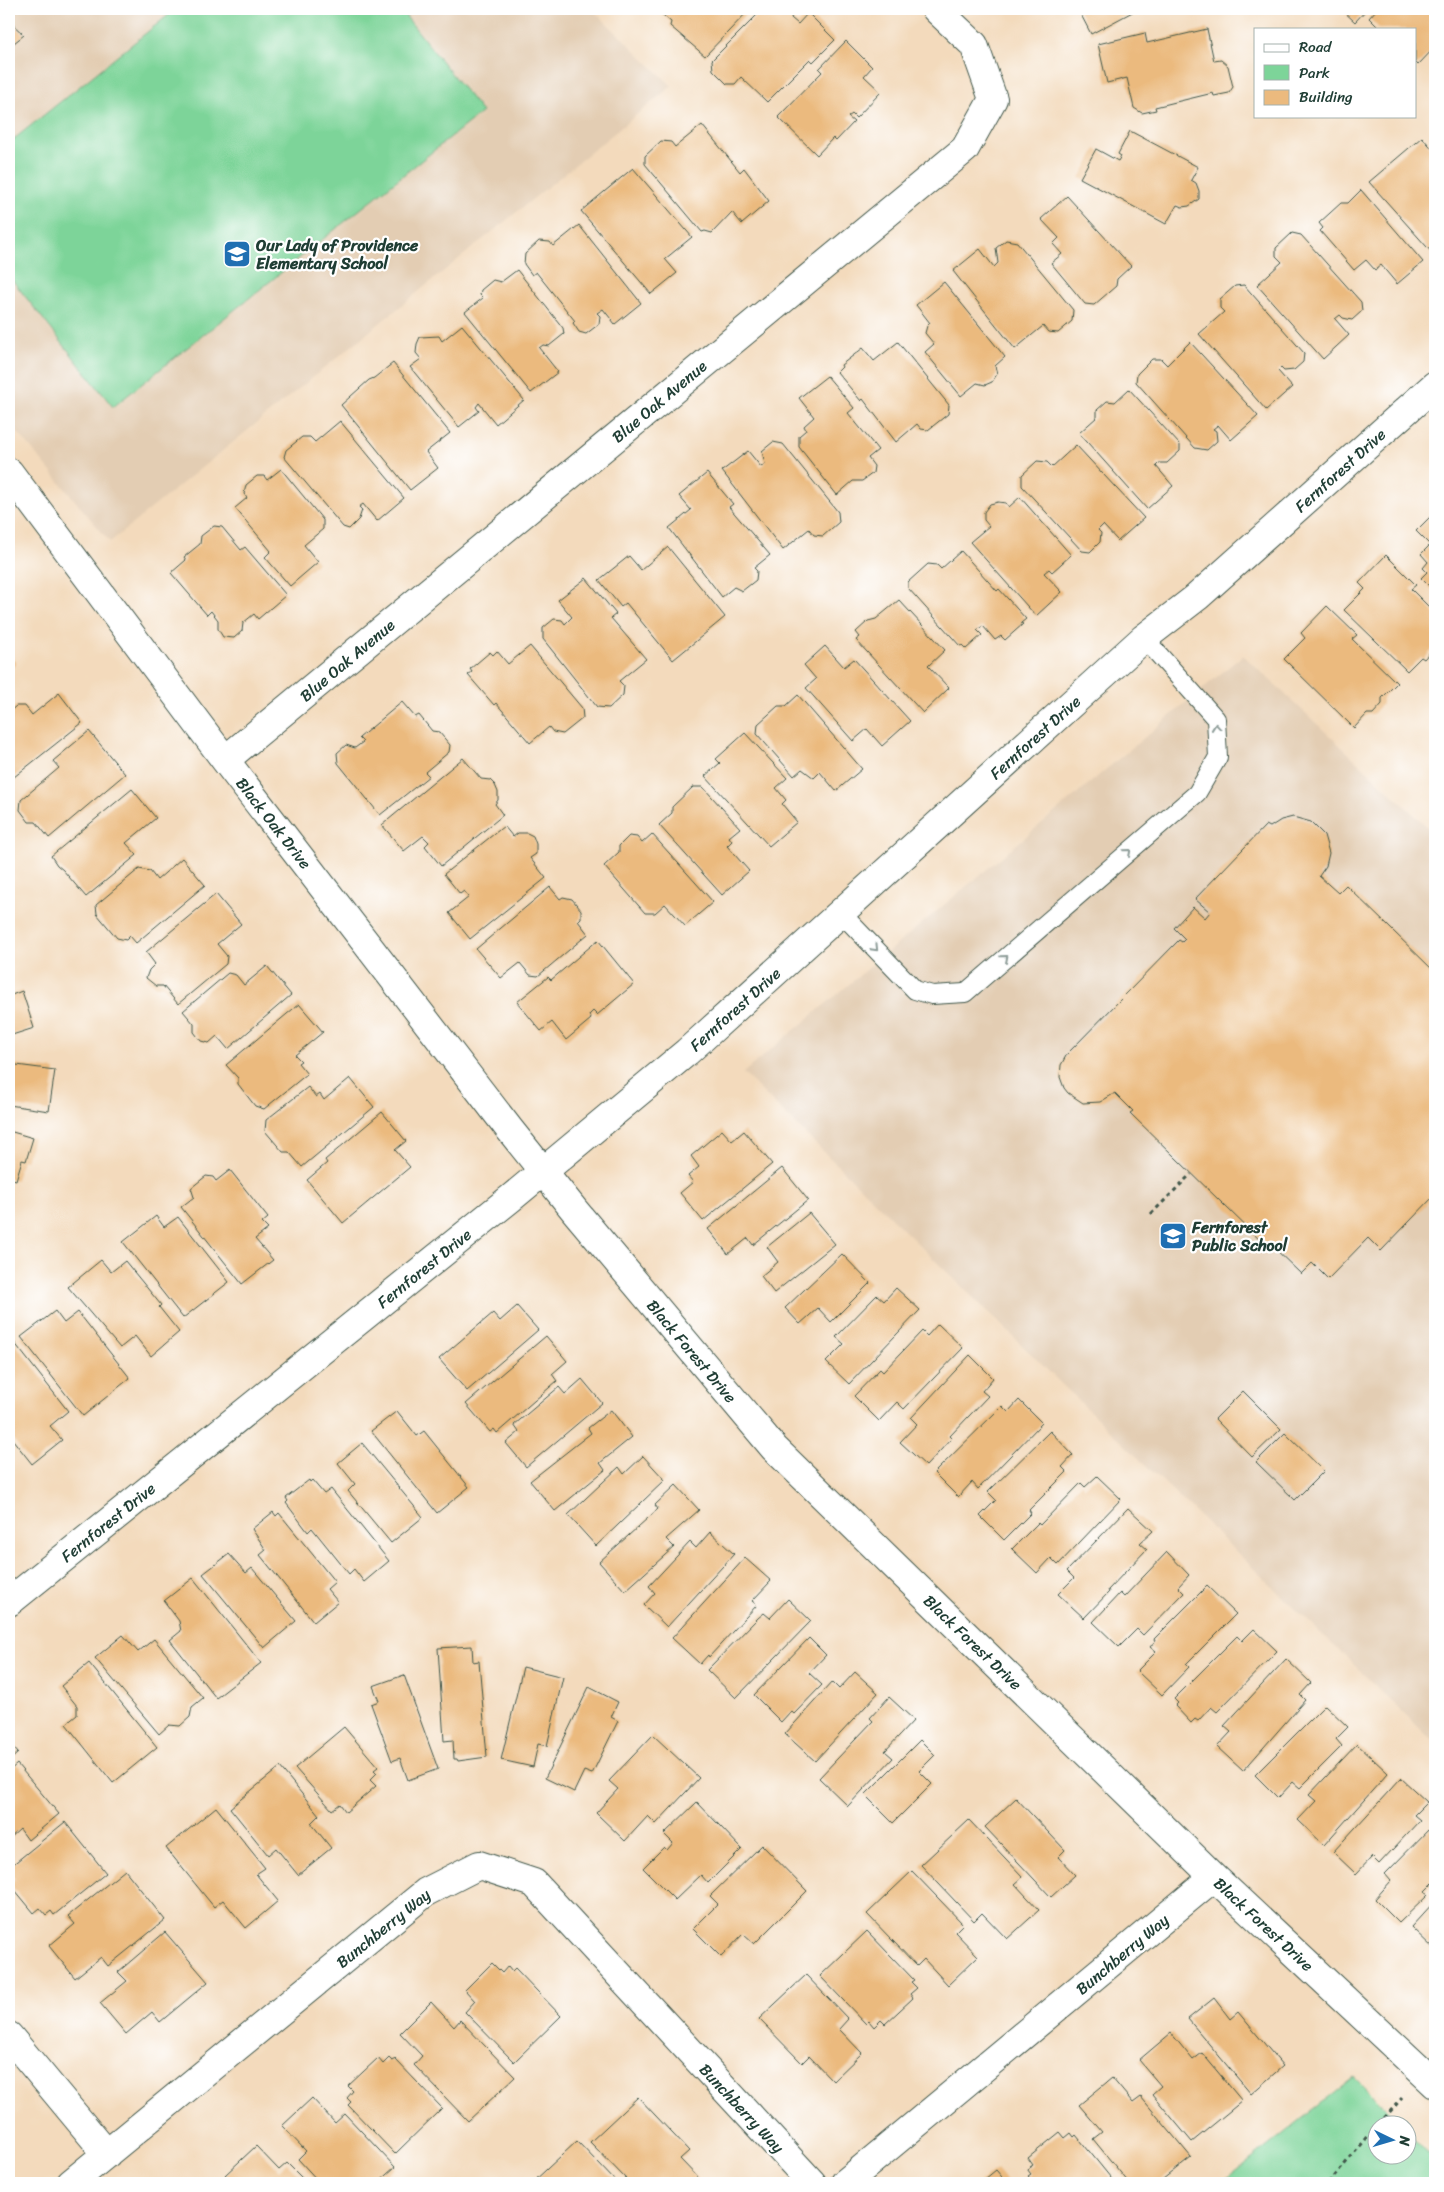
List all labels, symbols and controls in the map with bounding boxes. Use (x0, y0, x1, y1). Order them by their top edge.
legend (1254, 28, 1416, 118)
text: Road (1299, 34, 1332, 60)
text: Park (1299, 60, 1330, 86)
text: Building (1299, 84, 1353, 110)
place label: Our Lady of Providence Elementary School (255, 231, 419, 278)
school or university icon: Our Lady of Providence Elementary School (222, 239, 252, 269)
street label: Blue Oak Avenue (605, 352, 714, 450)
street label: Fernforest Drive (1288, 421, 1393, 520)
street label: Blue Oak Avenue (293, 611, 402, 709)
street label: Fernforest Drive (983, 688, 1088, 787)
one-way arrow (1211, 723, 1222, 731)
street label: Black Oak Drive (228, 771, 319, 876)
one-way arrow (1123, 849, 1132, 858)
one-way arrow (869, 942, 878, 951)
one-way arrow (1000, 955, 1009, 964)
street label: Fernforest Drive (683, 960, 788, 1059)
place label: Fernforest Public School (1191, 1213, 1289, 1260)
street label: Fernforest Drive (370, 1221, 478, 1316)
school or university icon: Fernforest Public School (1158, 1221, 1188, 1251)
street label: Black Forest Drive (639, 1293, 744, 1410)
street label: Fernforest Drive (54, 1475, 162, 1570)
street label: Black Forest Drive (916, 1587, 1029, 1697)
street label: Black Forest Drive (1207, 1870, 1321, 1979)
street label: Bunchberry Way (330, 1881, 438, 1976)
street label: Bunchberry Way (1069, 1906, 1176, 2002)
street label: Bunchberry Way (692, 2056, 792, 2161)
north arrow (1366, 2114, 1416, 2164)
text: N (1392, 2134, 1417, 2147)

